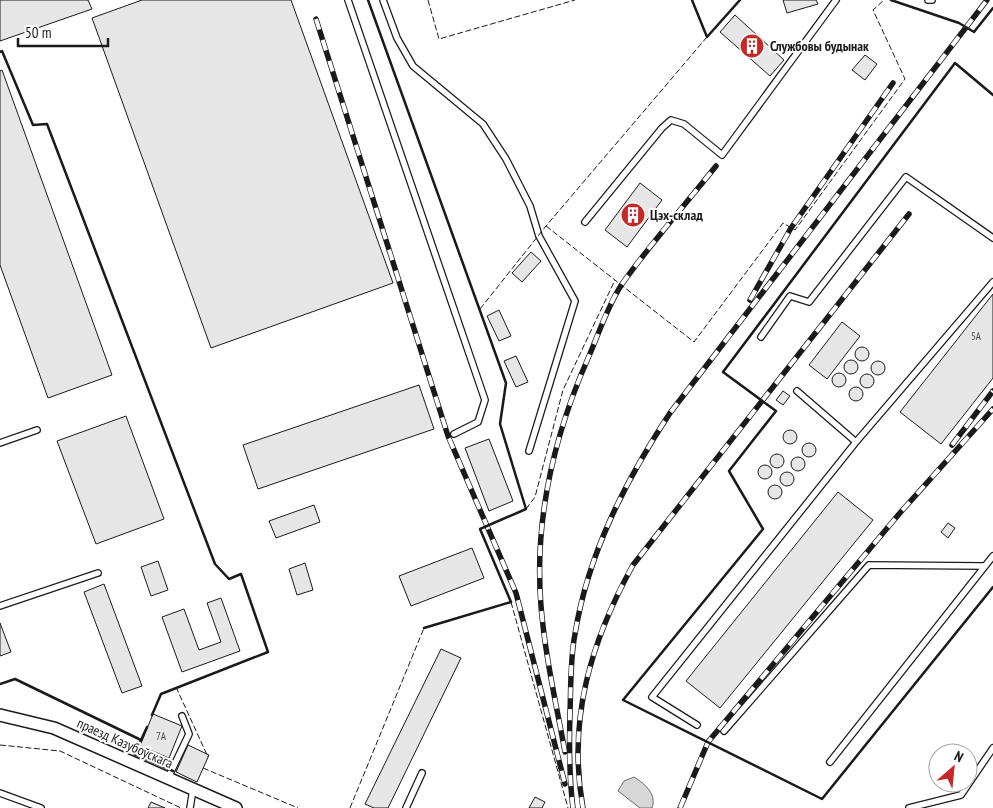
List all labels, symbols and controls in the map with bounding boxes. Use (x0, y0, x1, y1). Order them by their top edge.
scale bar (18, 15, 108, 47)
text: 50 m (25, 23, 51, 42)
building icon: Службовы будынак (739, 33, 765, 59)
place label: Службовы будынак (770, 37, 869, 55)
building icon: Цэх-склад (620, 202, 646, 228)
place label: Цэх-склад (650, 206, 703, 224)
house number: 5А (971, 329, 982, 343)
street label: праезд Казубоўскага (74, 714, 176, 772)
house number: 7А (156, 729, 167, 743)
north arrow (928, 743, 978, 793)
text: N (951, 747, 966, 766)

